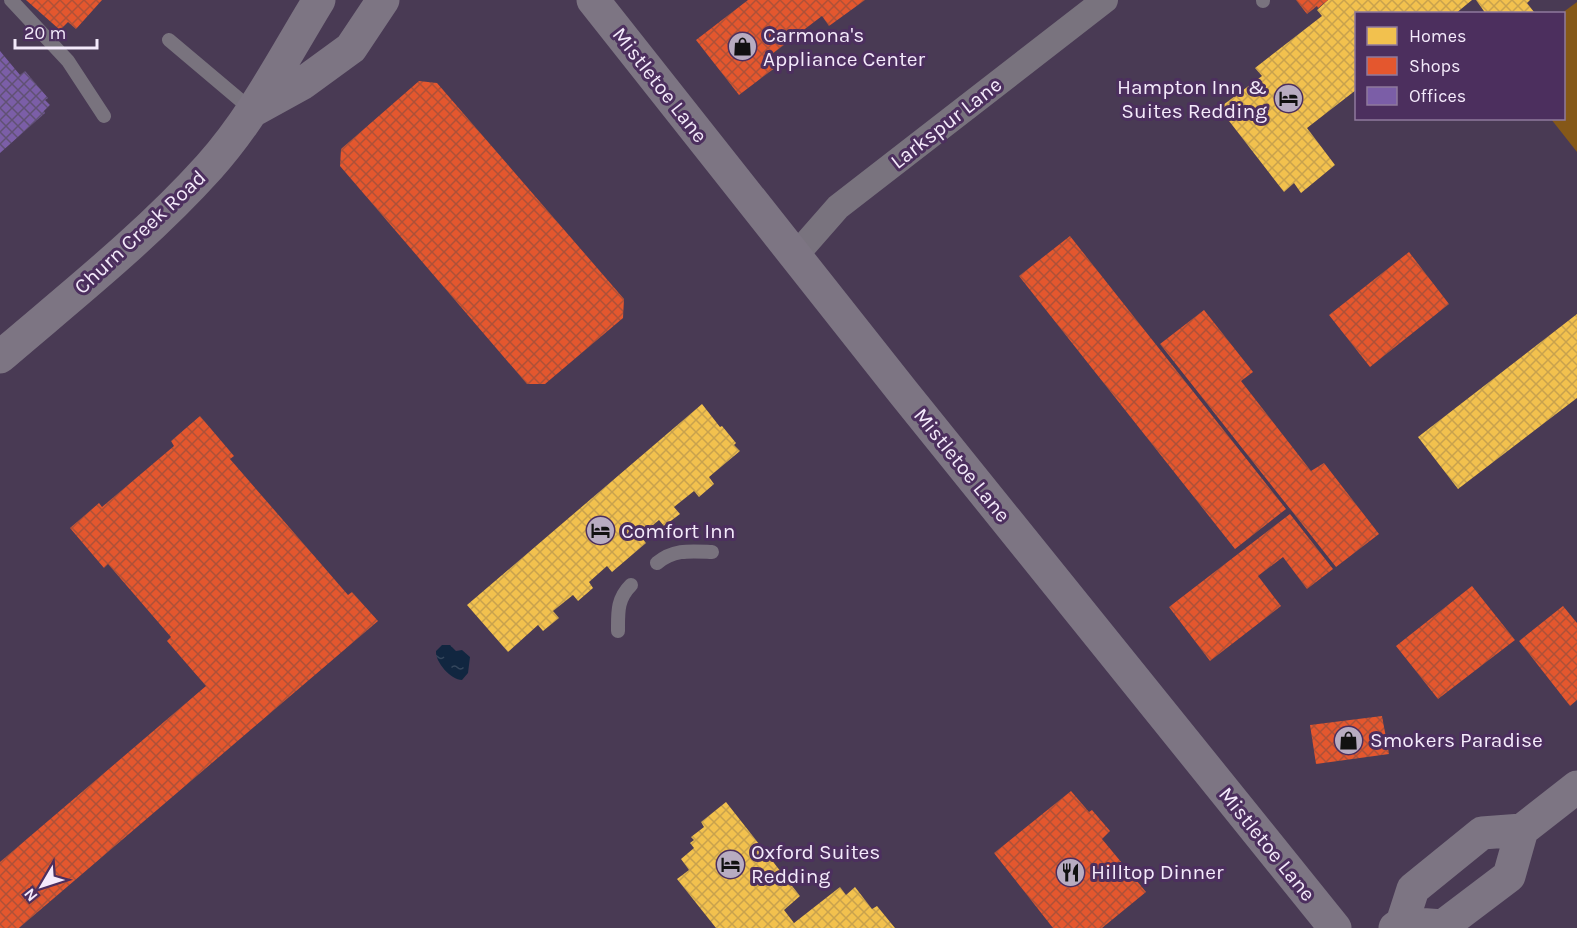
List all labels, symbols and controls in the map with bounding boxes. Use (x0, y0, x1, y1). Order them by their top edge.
scale bar (15, 12, 98, 50)
legend (1355, 12, 1565, 120)
text: 20 m (24, 22, 66, 44)
street label: Mistletoe Lane (608, 23, 712, 147)
place label: Carmona's Appliance Center (763, 23, 926, 71)
text: Homes (1409, 25, 1466, 47)
shop icon: Carmona's Appliance Center (726, 31, 758, 63)
text: Shops (1409, 55, 1461, 77)
street label: Larkspur Lane (886, 72, 1006, 174)
place label: Hampton Inn & Suites Redding (1117, 75, 1267, 123)
hotel icon: Hampton Inn & Suites Redding (1272, 83, 1304, 115)
text: Offices (1409, 85, 1466, 107)
street label: Churn Creek Road (69, 165, 211, 299)
street label: Mistletoe Lane (909, 403, 1015, 527)
hotel icon: Comfort Inn (584, 515, 616, 547)
place label: Comfort Inn (621, 519, 735, 543)
shop icon: Smokers Paradise (1333, 724, 1365, 756)
place label: Smokers Paradise (1370, 728, 1543, 752)
street label: Mistletoe Lane (1214, 782, 1320, 906)
place label: Oxford Suites Redding (751, 840, 880, 888)
hotel icon: Oxford Suites Redding (714, 848, 746, 880)
north arrow (12, 856, 72, 916)
restaurant icon: Hilltop Dinner (1054, 856, 1086, 888)
place label: Hilltop Dinner (1091, 860, 1224, 884)
text: N (20, 885, 42, 906)

